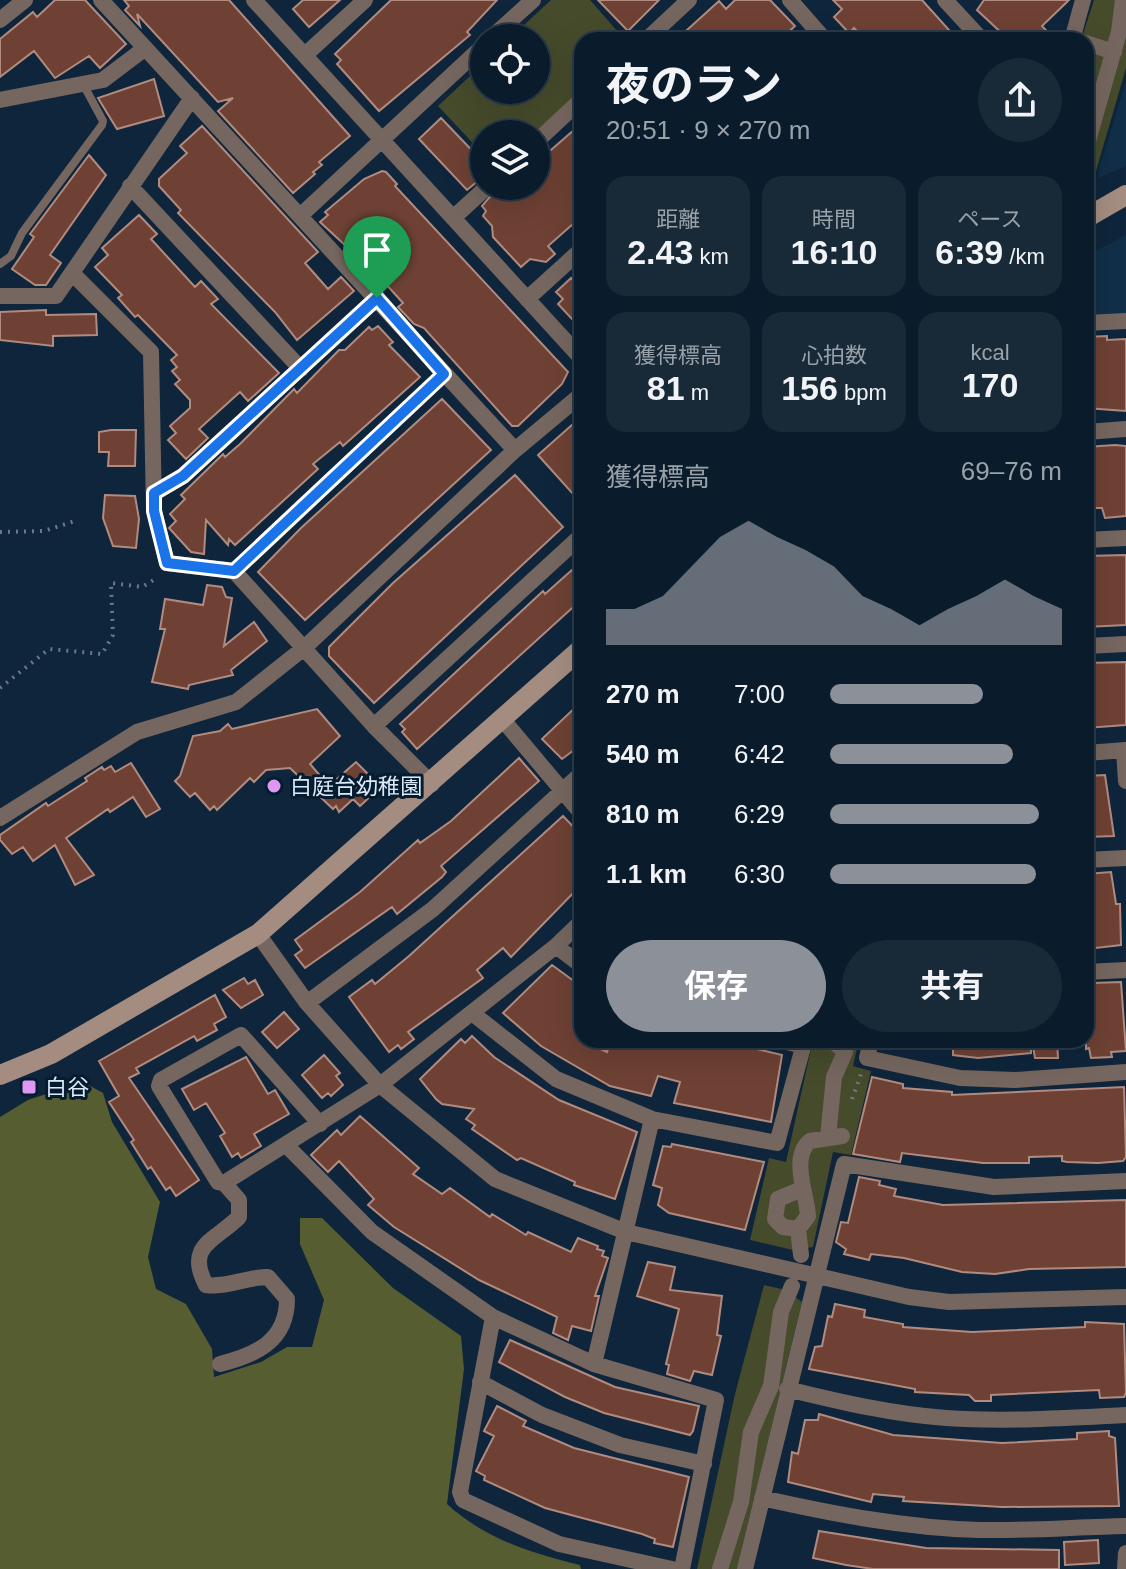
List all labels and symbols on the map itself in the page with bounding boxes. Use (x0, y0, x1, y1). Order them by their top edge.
pin (343, 216, 411, 298)
place label: 白庭台幼稚園 (290, 774, 422, 799)
marker: 白庭台幼稚園 (265, 777, 283, 795)
place label: 白谷 (45, 1075, 89, 1100)
marker: 白谷 (20, 1078, 38, 1096)

